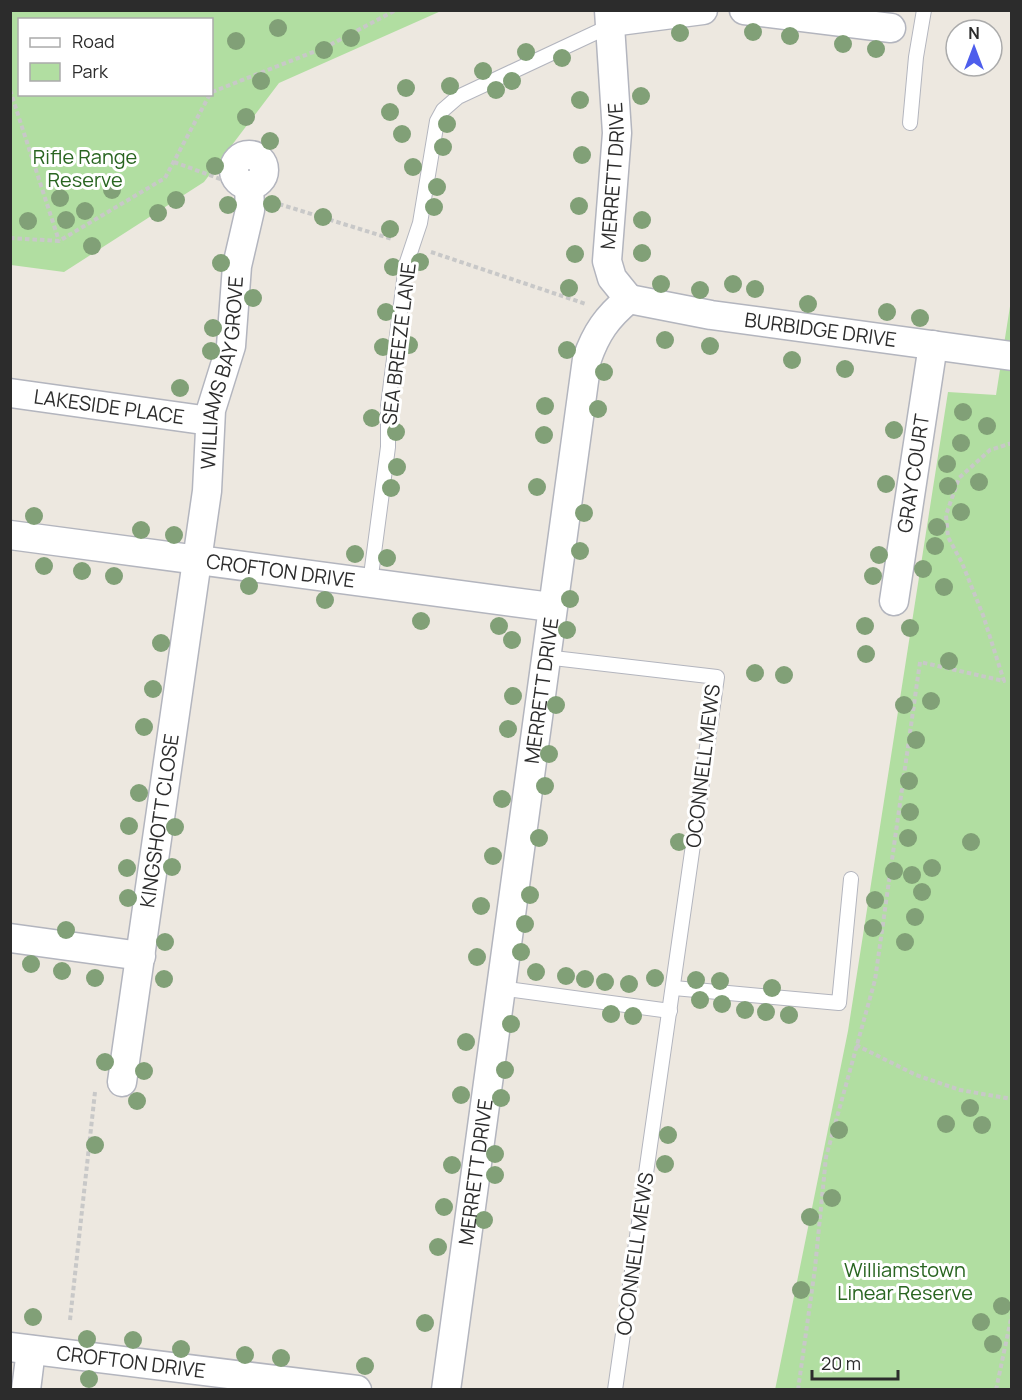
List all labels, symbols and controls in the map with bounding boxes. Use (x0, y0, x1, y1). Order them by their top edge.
legend (18, 18, 213, 96)
north arrow (944, 18, 1004, 78)
text: N (968, 22, 980, 44)
text: Road (72, 29, 115, 53)
text: Park (72, 59, 109, 83)
street label: MERRETT DRIVE (594, 101, 630, 250)
park label: Rifle Range Reserve (33, 143, 137, 193)
street label: SEA BREEZE LANE (375, 261, 422, 427)
street label: WILLIAMS BAY GROVE (194, 275, 249, 470)
street label: BURBIDGE DRIVE (743, 306, 898, 353)
street label: LAKESIDE PLACE (32, 382, 186, 430)
street label: GRAY COURT (891, 412, 935, 535)
street label: CROFTON DRIVE (205, 547, 357, 594)
street label: MERRETT DRIVE (518, 616, 565, 765)
street label: OCONNELL MEWS (679, 683, 726, 849)
street label: KINGSHOTT CLOSE (133, 732, 185, 909)
street label: MERRETT DRIVE (452, 1097, 499, 1247)
street label: OCONNELL MEWS (610, 1171, 659, 1337)
park label: Williamstown Linear Reserve (837, 1256, 973, 1306)
street label: CROFTON DRIVE (55, 1339, 207, 1384)
scale bar (812, 1343, 898, 1381)
text: 20 m (821, 1351, 861, 1375)

